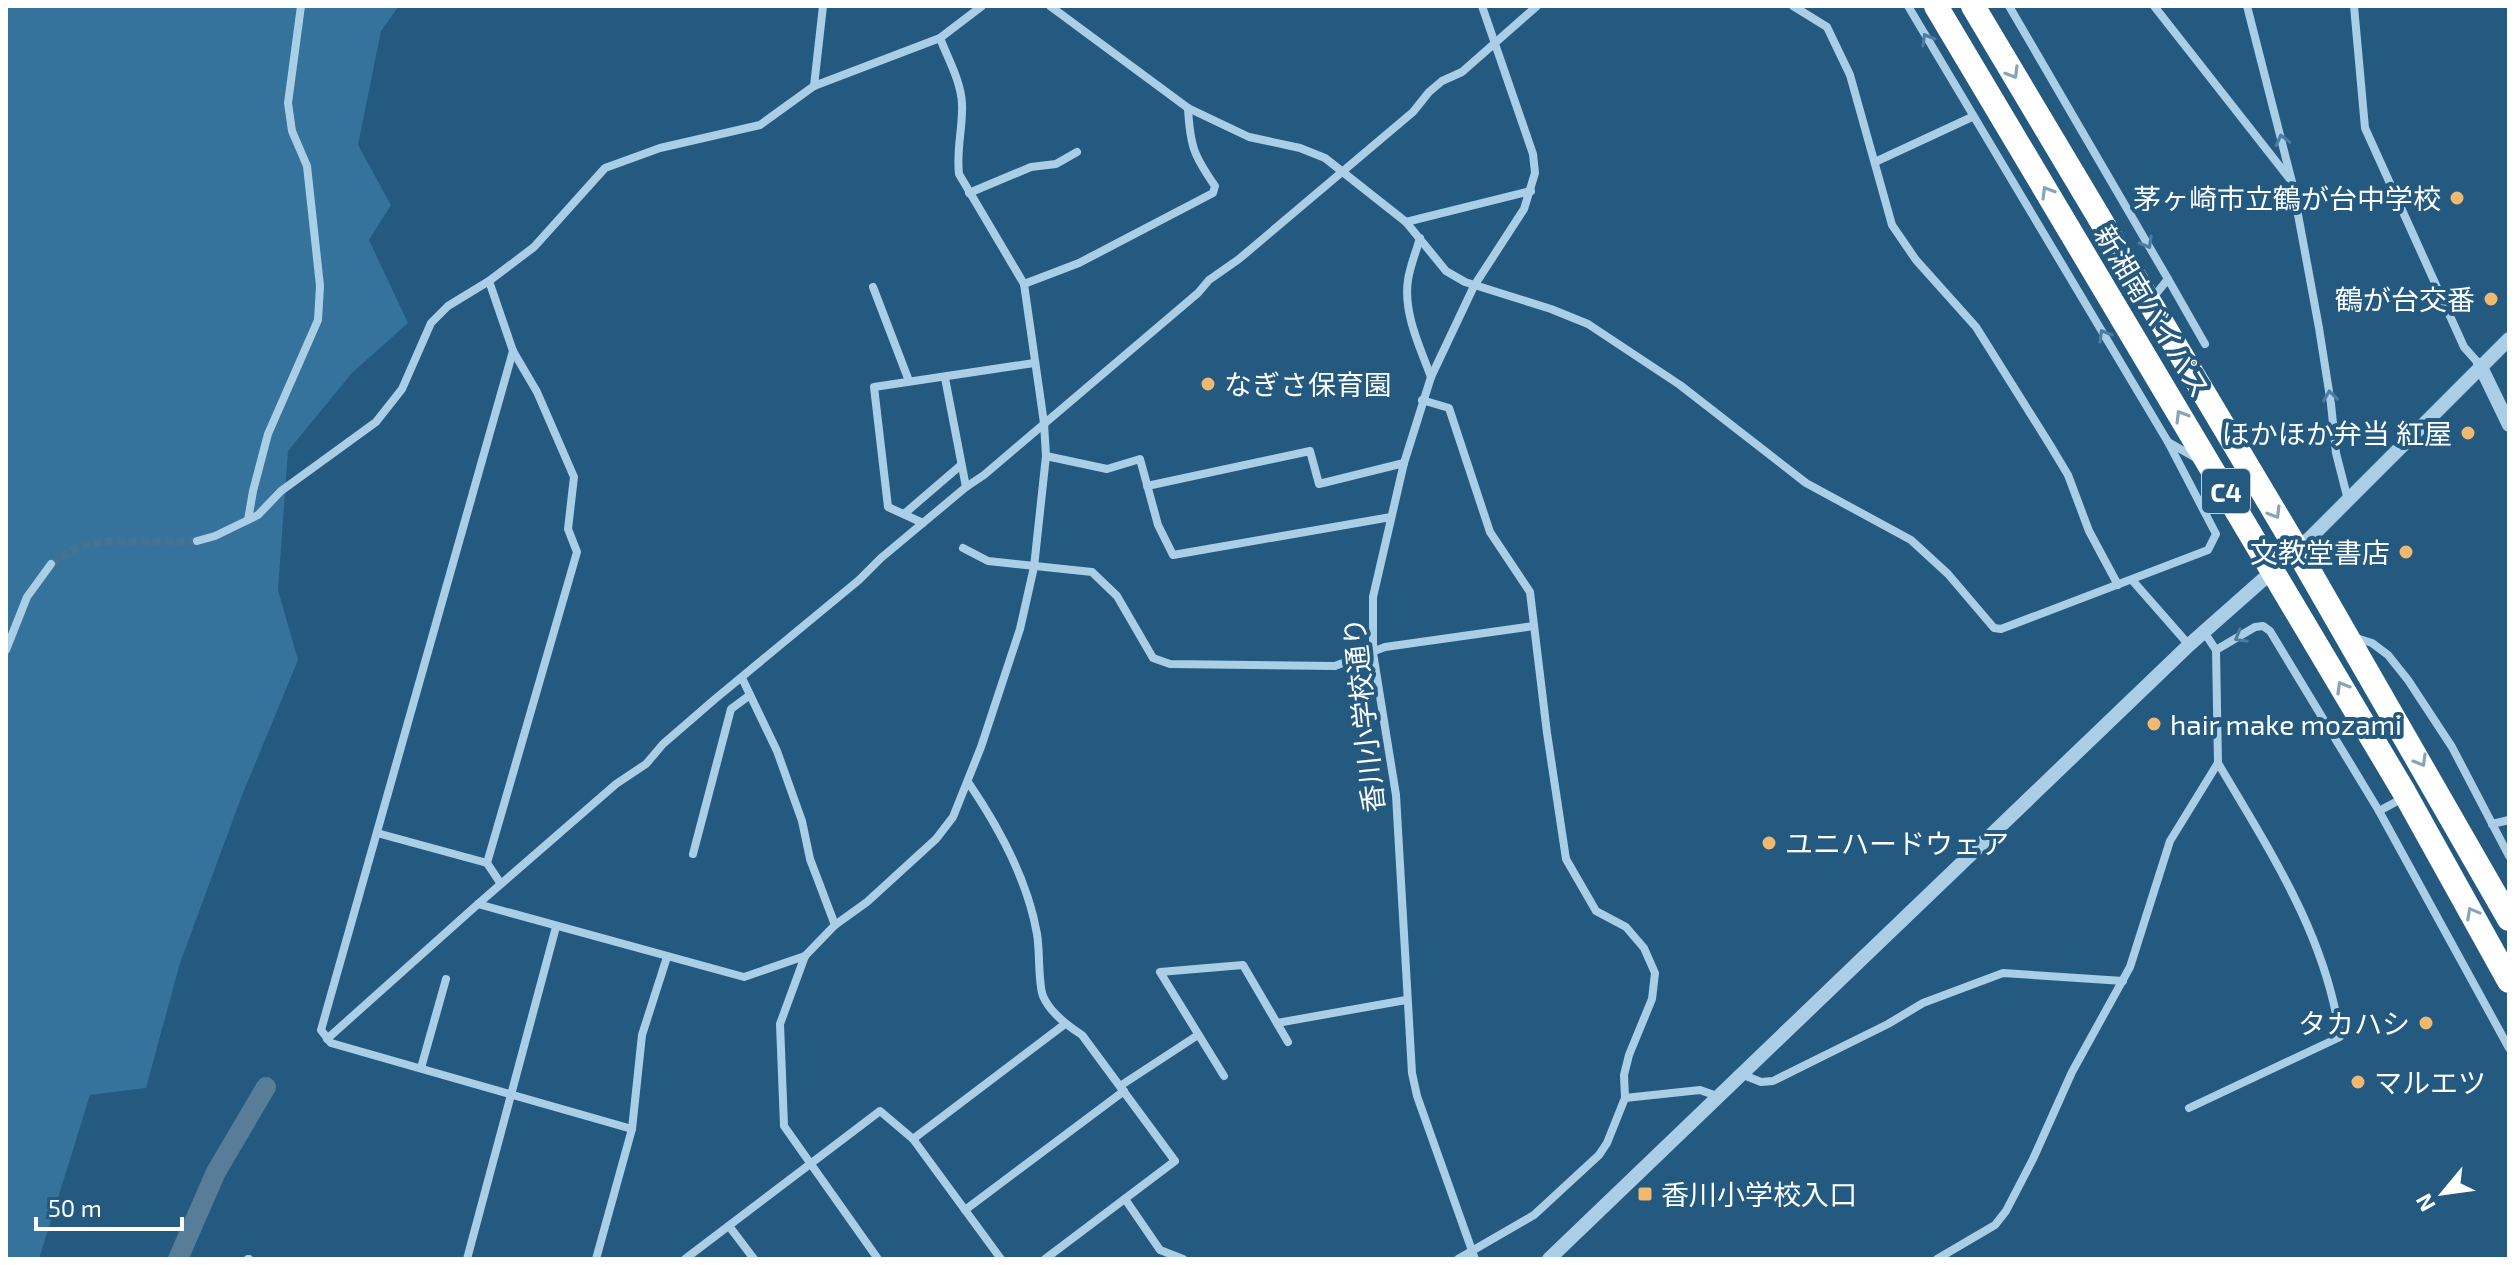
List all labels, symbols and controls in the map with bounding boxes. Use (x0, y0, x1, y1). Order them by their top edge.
one-way arrow (1921, 33, 1937, 48)
one-way arrow (2004, 64, 2019, 79)
one-way arrow (2274, 134, 2291, 148)
place label: 茅ヶ崎市立鶴が台中学校 (2133, 181, 2441, 215)
one-way arrow (2042, 186, 2057, 201)
marker: 茅ヶ崎市立鶴が台中学校 (2448, 189, 2466, 207)
street label: 新湘南バイパス (2088, 218, 2218, 404)
one-way arrow (2137, 234, 2153, 249)
place label: 鶴が台交番 (2335, 282, 2475, 316)
marker: 鶴が台交番 (2482, 290, 2500, 308)
one-way arrow (2098, 329, 2113, 344)
place label: なぎさ保育園 (1224, 367, 1392, 401)
marker: なぎさ保育園 (1199, 375, 1217, 393)
one-way arrow (2322, 389, 2339, 403)
one-way arrow (2175, 410, 2191, 425)
place label: ほかほか弁当 紅屋 (2222, 416, 2452, 450)
marker: ほかほか弁当 紅屋 (2459, 424, 2477, 442)
road number: C4 (2202, 469, 2250, 513)
one-way arrow (2266, 504, 2281, 519)
place label: 文教堂書店 (2250, 535, 2390, 569)
marker: 文教堂書店 (2397, 543, 2415, 561)
street label: 香川小学校通り (1336, 616, 1390, 814)
one-way arrow (2234, 627, 2248, 643)
one-way arrow (2336, 681, 2352, 696)
place label: hair make mozami (2170, 707, 2402, 741)
marker: hair make mozami (2145, 715, 2163, 733)
one-way arrow (2411, 753, 2427, 767)
place label: ユニハードウェア (1785, 826, 2009, 860)
marker: ユニハードウェア (1760, 834, 1778, 852)
one-way arrow (2466, 907, 2481, 921)
place label: タカハシ (2298, 1006, 2410, 1040)
marker: タカハシ (2417, 1014, 2435, 1032)
place label: マルエツ (2374, 1065, 2486, 1099)
marker: マルエツ (2349, 1073, 2367, 1091)
north arrow (2403, 1153, 2483, 1233)
place label: 香川小学校入口 (1661, 1177, 1857, 1211)
scale bar (36, 1181, 182, 1231)
marker: 香川小学校入口 (1636, 1185, 1654, 1203)
text: N (2409, 1190, 2440, 1216)
text: 50 m (48, 1193, 102, 1222)

